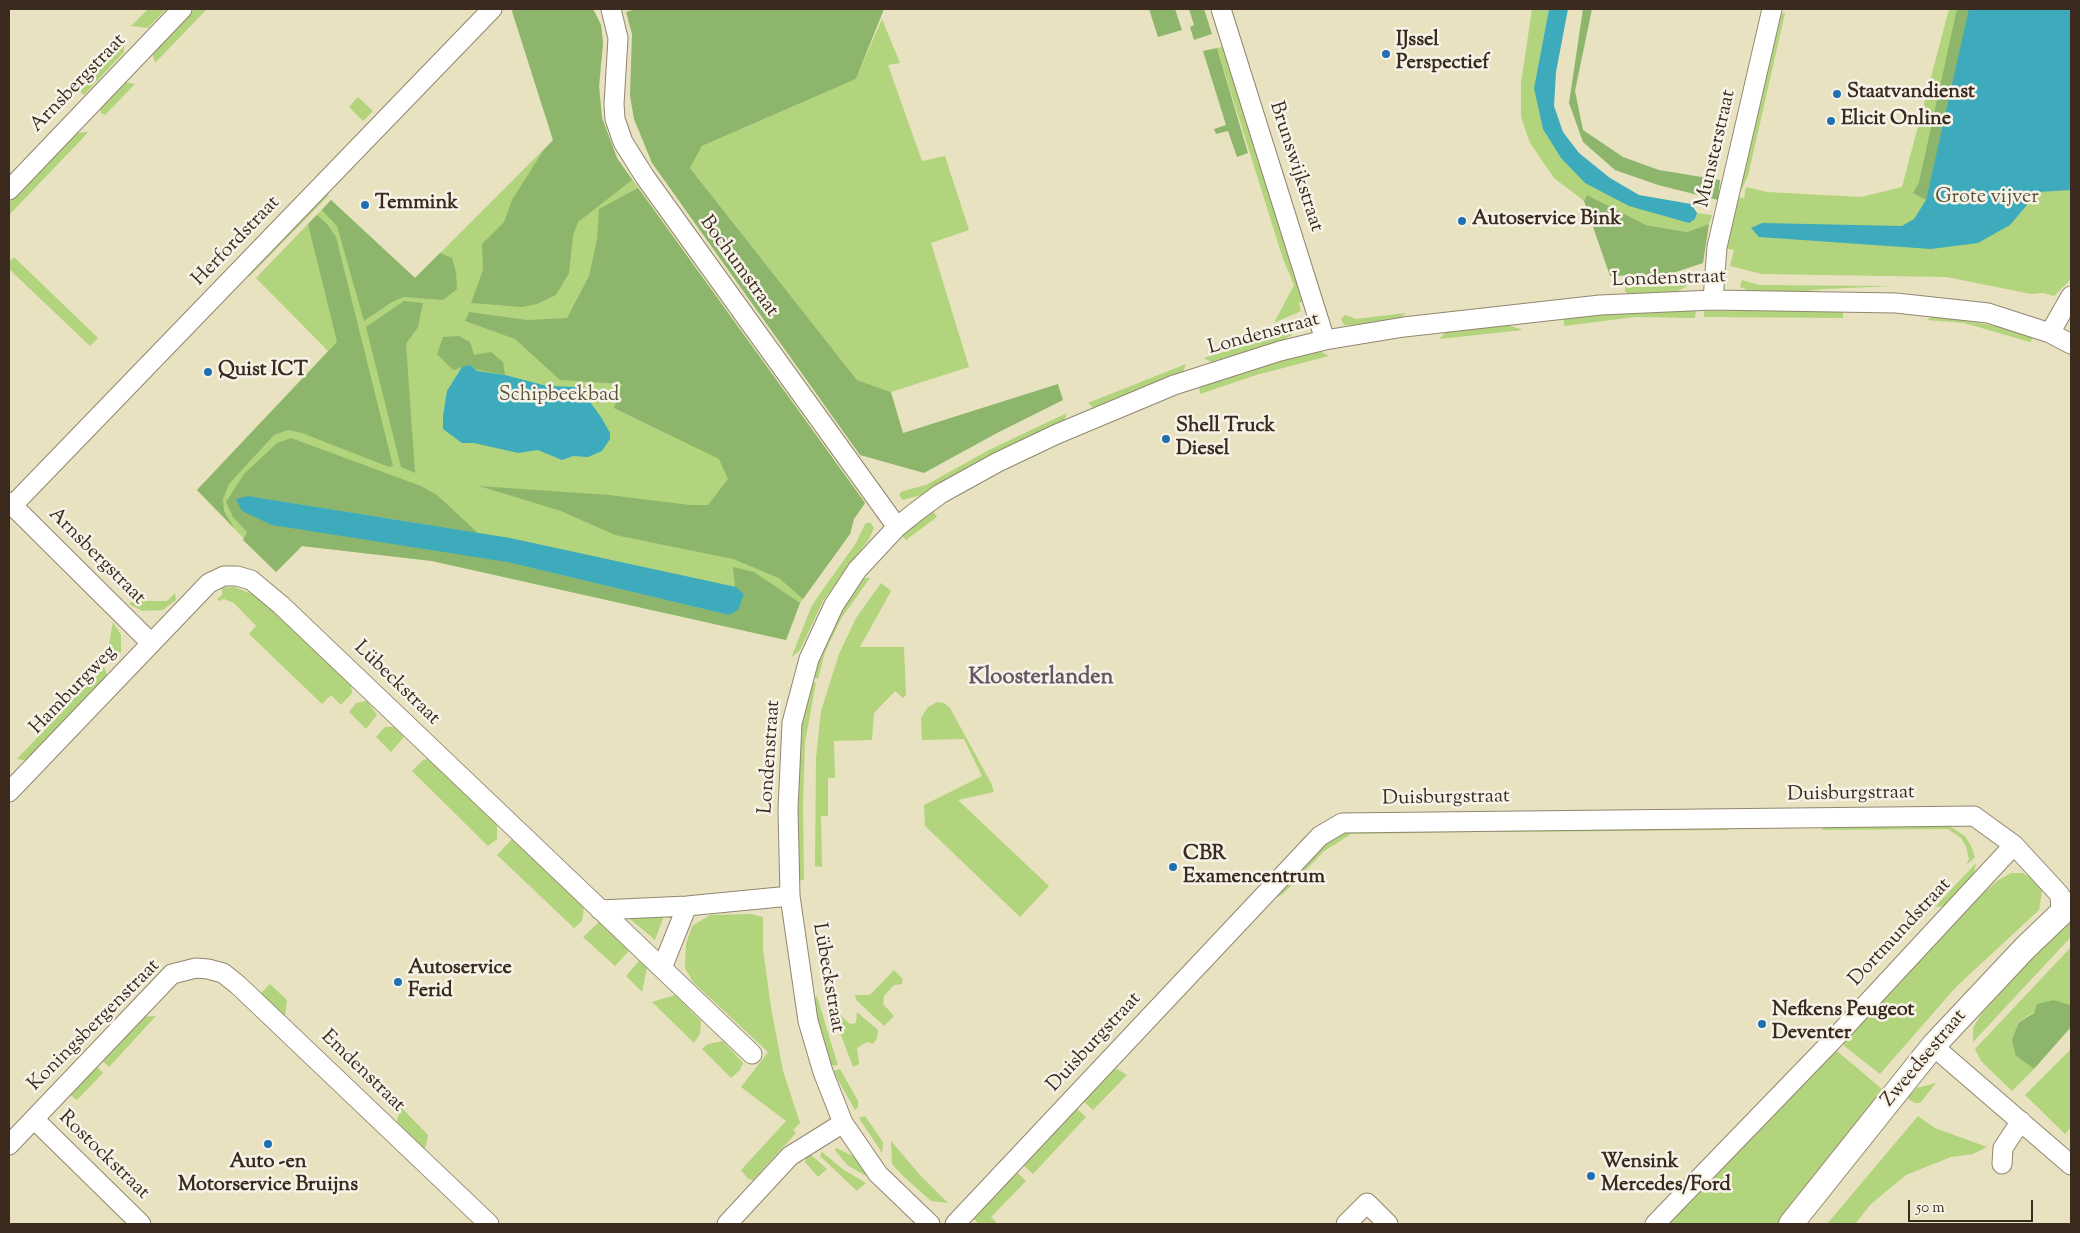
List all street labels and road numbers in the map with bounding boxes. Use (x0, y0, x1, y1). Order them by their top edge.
street label: Arnsbergstraat (26, 30, 132, 138)
street label: Munsterstraat (1692, 88, 1742, 210)
street label: Brunswijkstraat (1263, 99, 1327, 235)
street label: Herfordstraat (188, 192, 286, 292)
street label: Bochumstraat (693, 212, 783, 322)
street label: Londenstraat (1612, 266, 1726, 294)
street label: Londenstraat (1206, 309, 1322, 361)
street label: Arnsbergstraat (42, 503, 150, 611)
street label: Lübeckstraat (348, 637, 444, 731)
street label: Hamburgweg (26, 641, 122, 741)
street label: Londenstraat (755, 699, 787, 815)
street label: Duisburgstraat (1787, 782, 1915, 808)
street label: Duisburgstraat (1382, 786, 1510, 812)
street label: Dortmundstraat (1845, 874, 1957, 992)
street label: Lübeckstraat (806, 921, 848, 1035)
street label: Koningsbergenstraat (24, 955, 166, 1097)
street label: Duisburgstraat (1043, 988, 1147, 1098)
street label: Zweedsestraat (1877, 1005, 1973, 1113)
street label: Emdenstraat (315, 1026, 409, 1118)
street label: Rostockstraat (52, 1107, 154, 1205)

